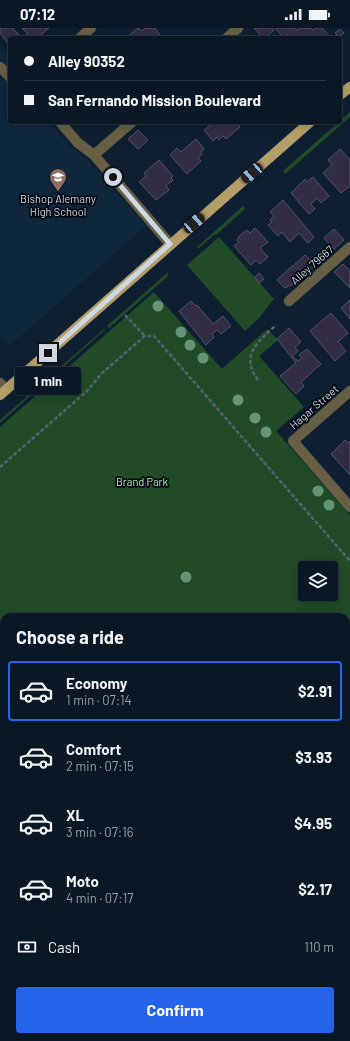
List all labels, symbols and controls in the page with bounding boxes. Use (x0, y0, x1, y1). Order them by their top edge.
text: 07:12 (20, 5, 55, 23)
text: Alley 90352 (48, 52, 125, 70)
text: San Fernando Mission Boulevard (48, 91, 261, 109)
car (239, 161, 265, 185)
school or university icon: Bishop Alemany High School (48, 167, 68, 192)
route start (104, 168, 122, 186)
place label: Bishop Alemany High School (20, 192, 96, 218)
car (181, 211, 207, 235)
street label: Alley 79667 (288, 243, 336, 287)
route end (39, 344, 57, 362)
callout: 1 min (15, 367, 81, 395)
text: 1 min (34, 373, 62, 389)
street label: Hagar Street (287, 382, 341, 431)
park label: Brand Park (116, 475, 169, 488)
map controls (298, 561, 338, 601)
button: layers (298, 561, 338, 601)
text: Choose a ride (16, 626, 124, 648)
icon: car (18, 673, 54, 709)
text: Economy (66, 674, 127, 692)
text: $2.91 (298, 682, 332, 700)
text: 1 min · 07:14 (66, 692, 132, 708)
icon: car (18, 739, 54, 775)
text: Comfort (66, 740, 121, 758)
text: $3.93 (295, 748, 332, 766)
text: 2 min · 07:15 (66, 758, 134, 774)
icon: car (18, 805, 54, 841)
text: XL (66, 806, 84, 824)
text: $4.95 (294, 814, 332, 832)
text: 3 min · 07:16 (66, 824, 133, 840)
icon: car (18, 871, 54, 907)
text: Moto (66, 872, 99, 890)
text: $2.17 (298, 880, 332, 898)
text: 4 min · 07:17 (66, 890, 133, 906)
icon: cash (16, 936, 38, 958)
text: Cash (48, 938, 80, 956)
text: 110 m (304, 939, 334, 955)
button: Confirm (16, 987, 334, 1033)

